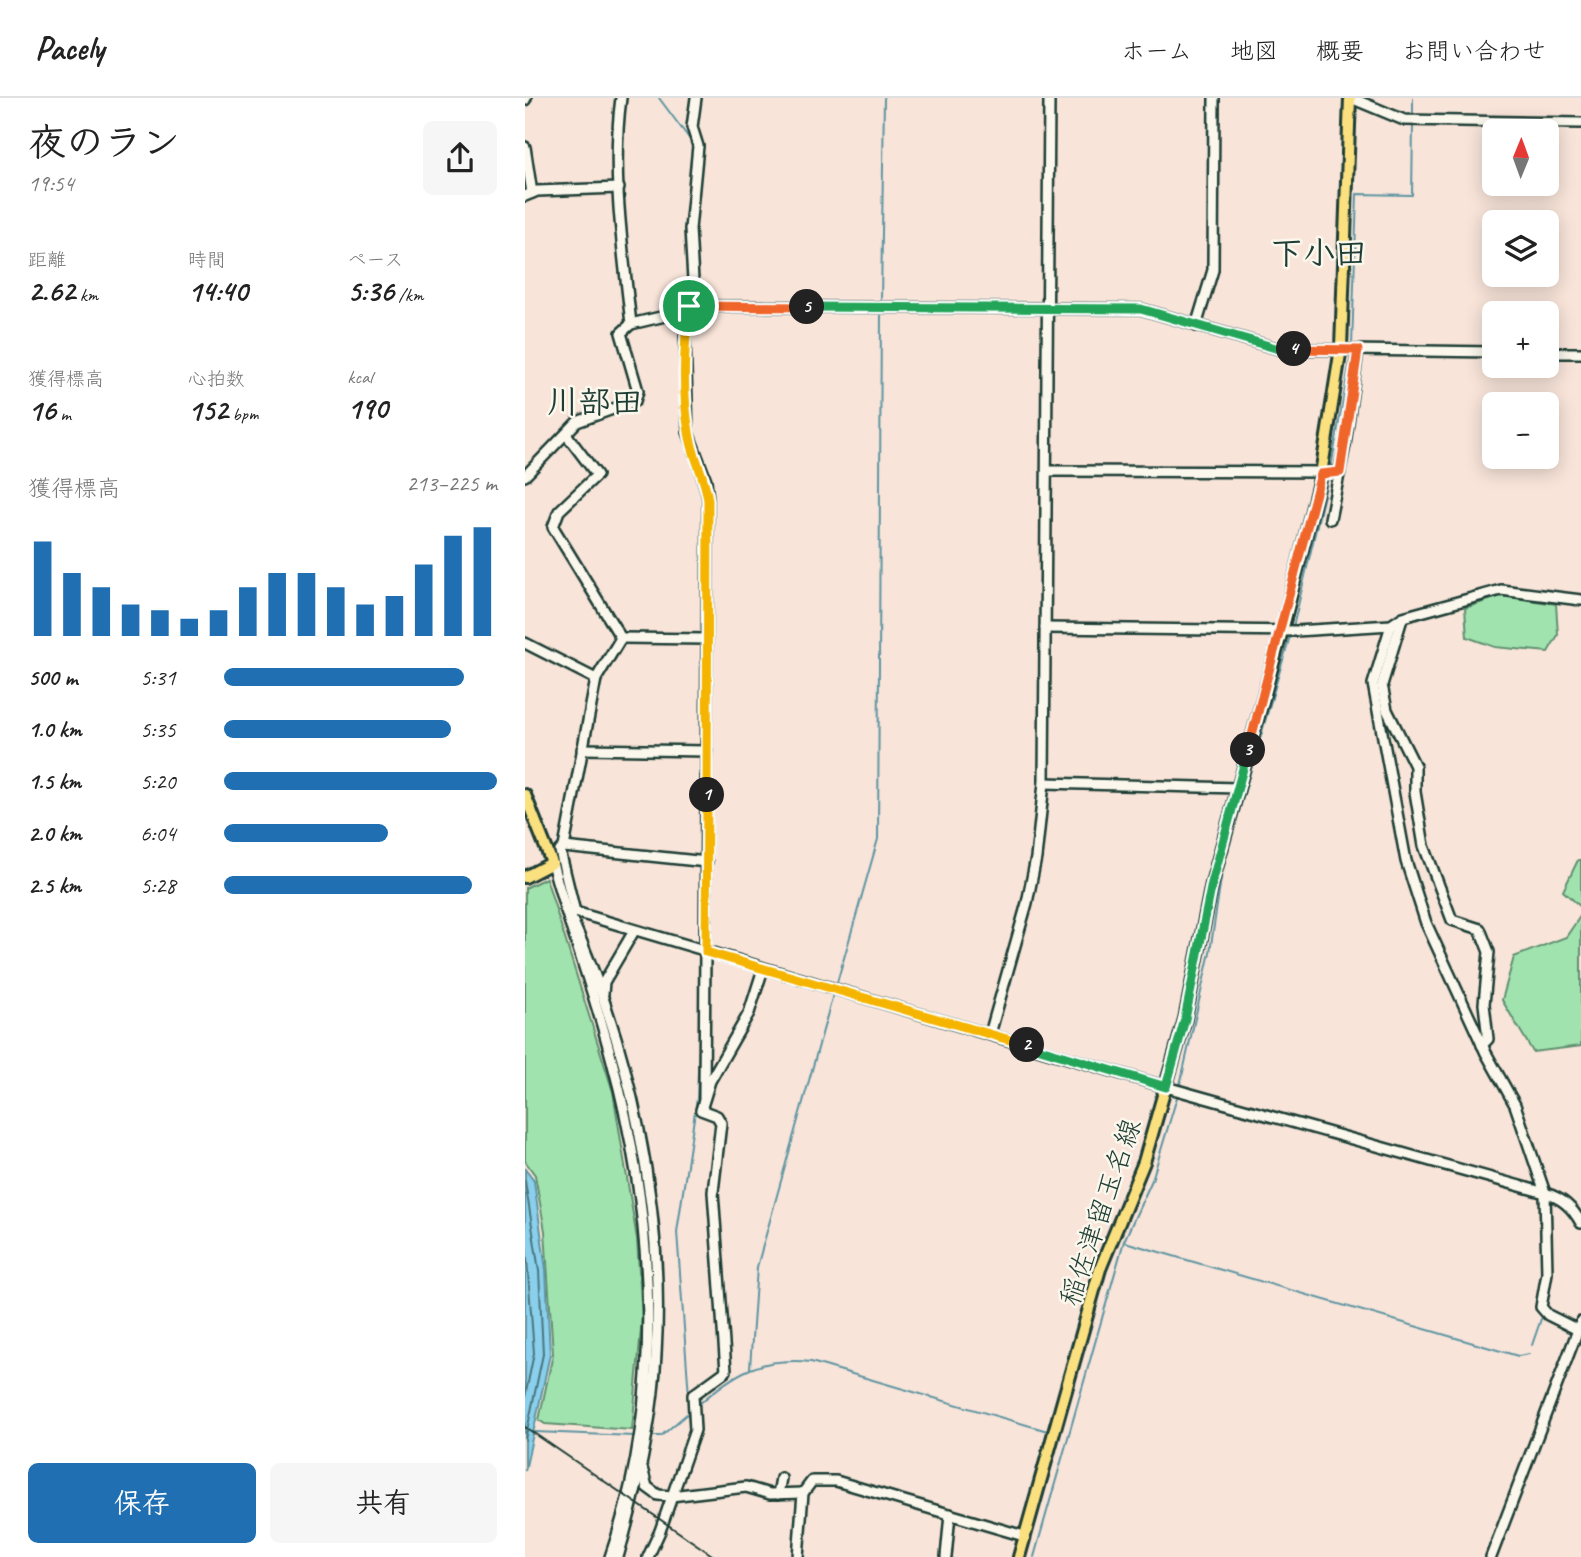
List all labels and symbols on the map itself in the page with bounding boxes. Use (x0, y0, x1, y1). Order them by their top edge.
north arrow (1482, 119, 1559, 196)
district label: 下小田 (1271, 233, 1367, 274)
pin (659, 276, 719, 336)
pin: 5 (789, 290, 825, 325)
pin: 4 (1277, 331, 1311, 366)
district label: 川部田 (547, 382, 643, 423)
pin: 3 (1231, 732, 1265, 768)
pin: 1 (689, 778, 725, 812)
pin: 2 (1009, 1028, 1045, 1062)
street label: 稲佐津留玉名線 (1052, 1114, 1148, 1310)

